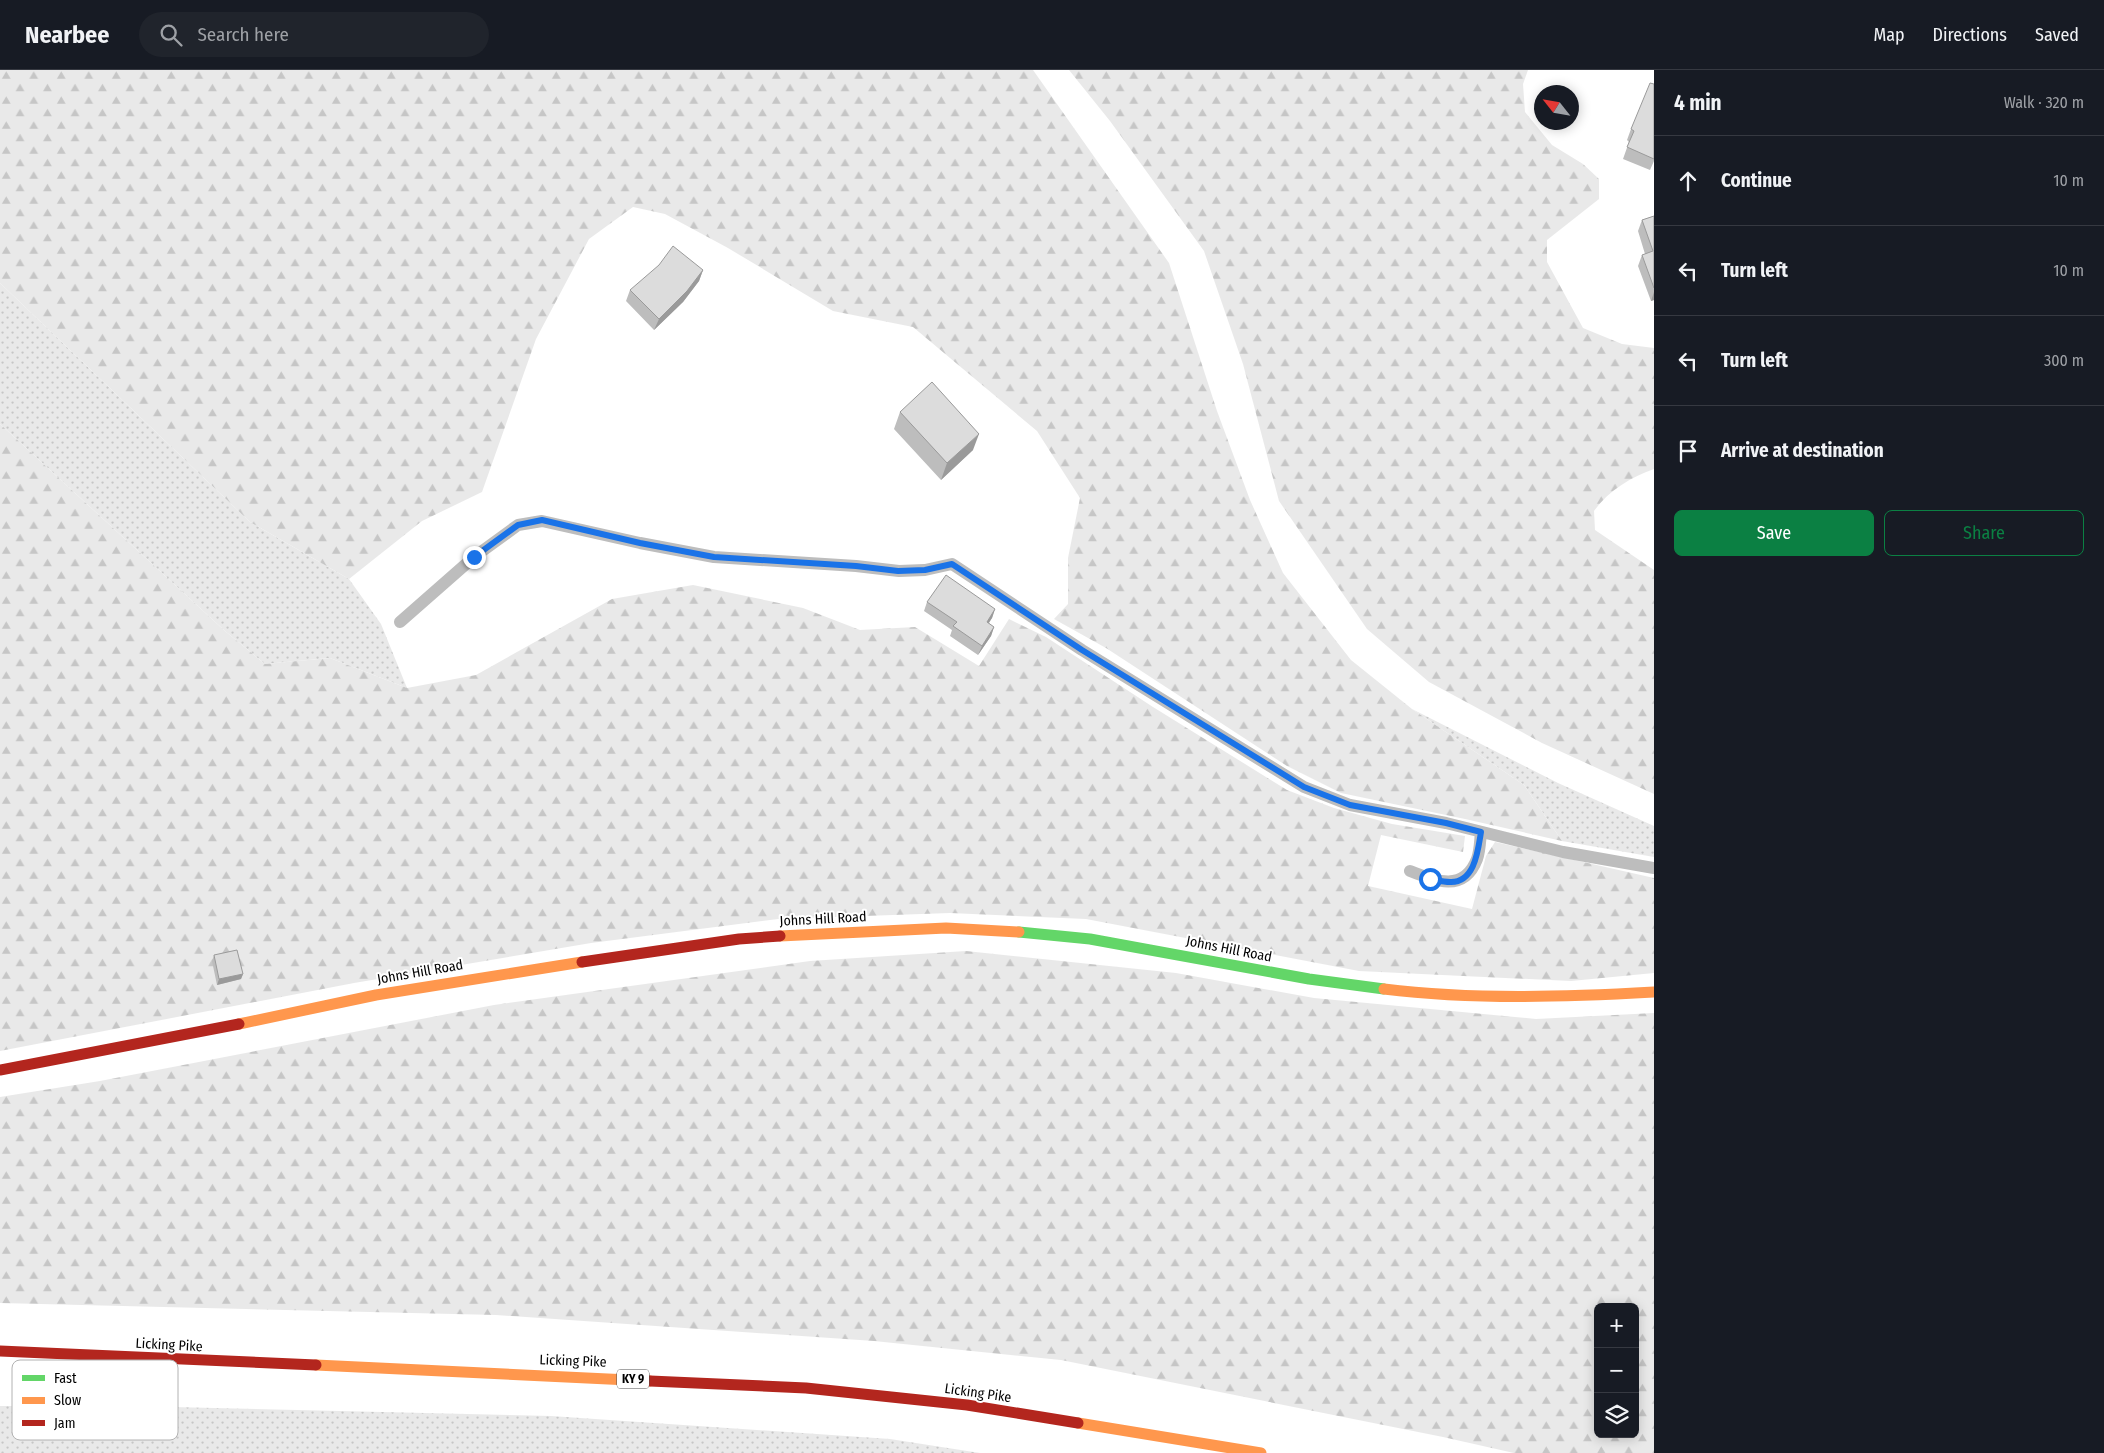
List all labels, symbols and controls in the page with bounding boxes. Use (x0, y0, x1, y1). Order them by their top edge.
search box (139, 12, 489, 57)
text: Nearbee (25, 21, 109, 49)
icon: search (157, 21, 185, 49)
text: Search here (197, 23, 289, 46)
text: Map (1873, 24, 1905, 46)
text: Directions (1933, 24, 2007, 46)
text: Saved (2035, 24, 2079, 46)
north arrow (1534, 85, 1579, 130)
text: 4 min (1674, 90, 1722, 116)
text: Walk · 320 m (2004, 93, 2084, 112)
icon: ahead (1674, 167, 1702, 195)
text: Continue (1721, 169, 1792, 192)
text: 10 m (2053, 171, 2084, 190)
icon: left (1674, 257, 1702, 285)
text: Turn left (1721, 259, 1788, 282)
text: 10 m (2053, 261, 2084, 280)
icon: left (1674, 347, 1702, 375)
text: Turn left (1721, 349, 1788, 372)
text: 300 m (2044, 351, 2084, 370)
icon: arrive (1674, 437, 1702, 465)
text: Arrive at destination (1721, 439, 1884, 462)
button: Save (1674, 510, 1874, 556)
button: Share (1884, 510, 2084, 556)
route end (463, 546, 486, 569)
route start (1419, 868, 1442, 891)
street label: Johns Hill Road (779, 908, 867, 930)
street label: Johns Hill Road (1185, 932, 1273, 966)
street label: Johns Hill Road (376, 956, 464, 988)
map controls (1594, 1303, 1639, 1438)
button: + (1594, 1303, 1639, 1348)
street label: Licking Pike (135, 1335, 203, 1355)
button: − (1594, 1348, 1639, 1393)
street label: Licking Pike (539, 1351, 607, 1371)
legend (12, 1360, 178, 1440)
text: Fast (54, 1370, 77, 1387)
road number: KY 9 (617, 1370, 649, 1388)
street label: Licking Pike (944, 1380, 1013, 1406)
text: Slow (54, 1392, 81, 1409)
button: layers (1594, 1393, 1639, 1438)
text: Jam (54, 1415, 75, 1432)

